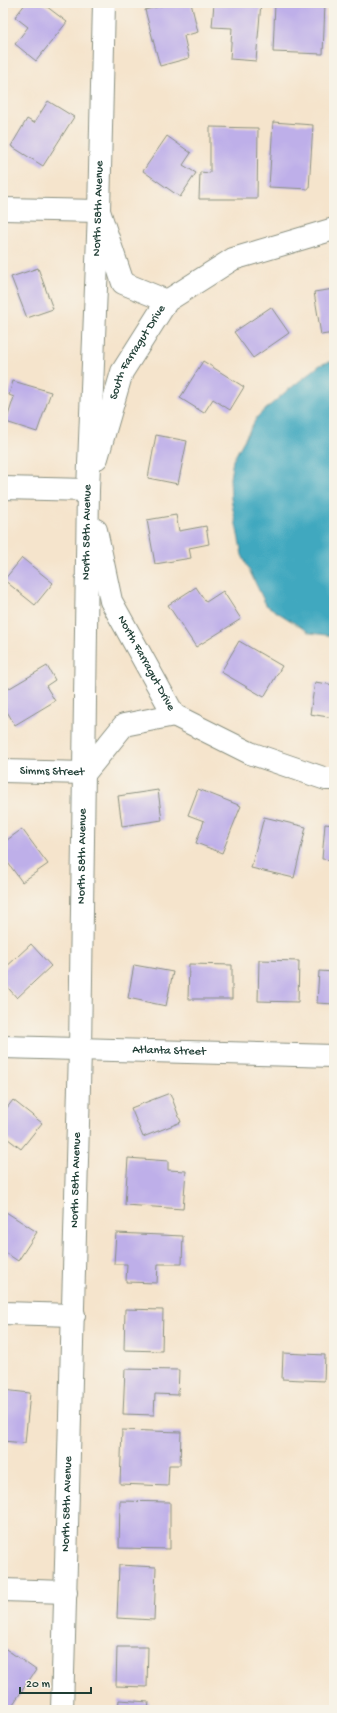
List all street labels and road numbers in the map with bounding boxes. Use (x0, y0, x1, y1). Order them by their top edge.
street label: North 58th Avenue (90, 160, 107, 257)
street label: South Farragut Drive (107, 302, 170, 401)
street label: North 58th Avenue (80, 483, 95, 580)
street label: North Farragut Drive (114, 613, 178, 714)
street label: Simms Street (20, 764, 86, 780)
street label: North 58th Avenue (75, 807, 90, 904)
street label: Atlanta Street (132, 1044, 207, 1060)
street label: North 58th Avenue (68, 1131, 85, 1228)
street label: North 58th Avenue (59, 1455, 76, 1552)

